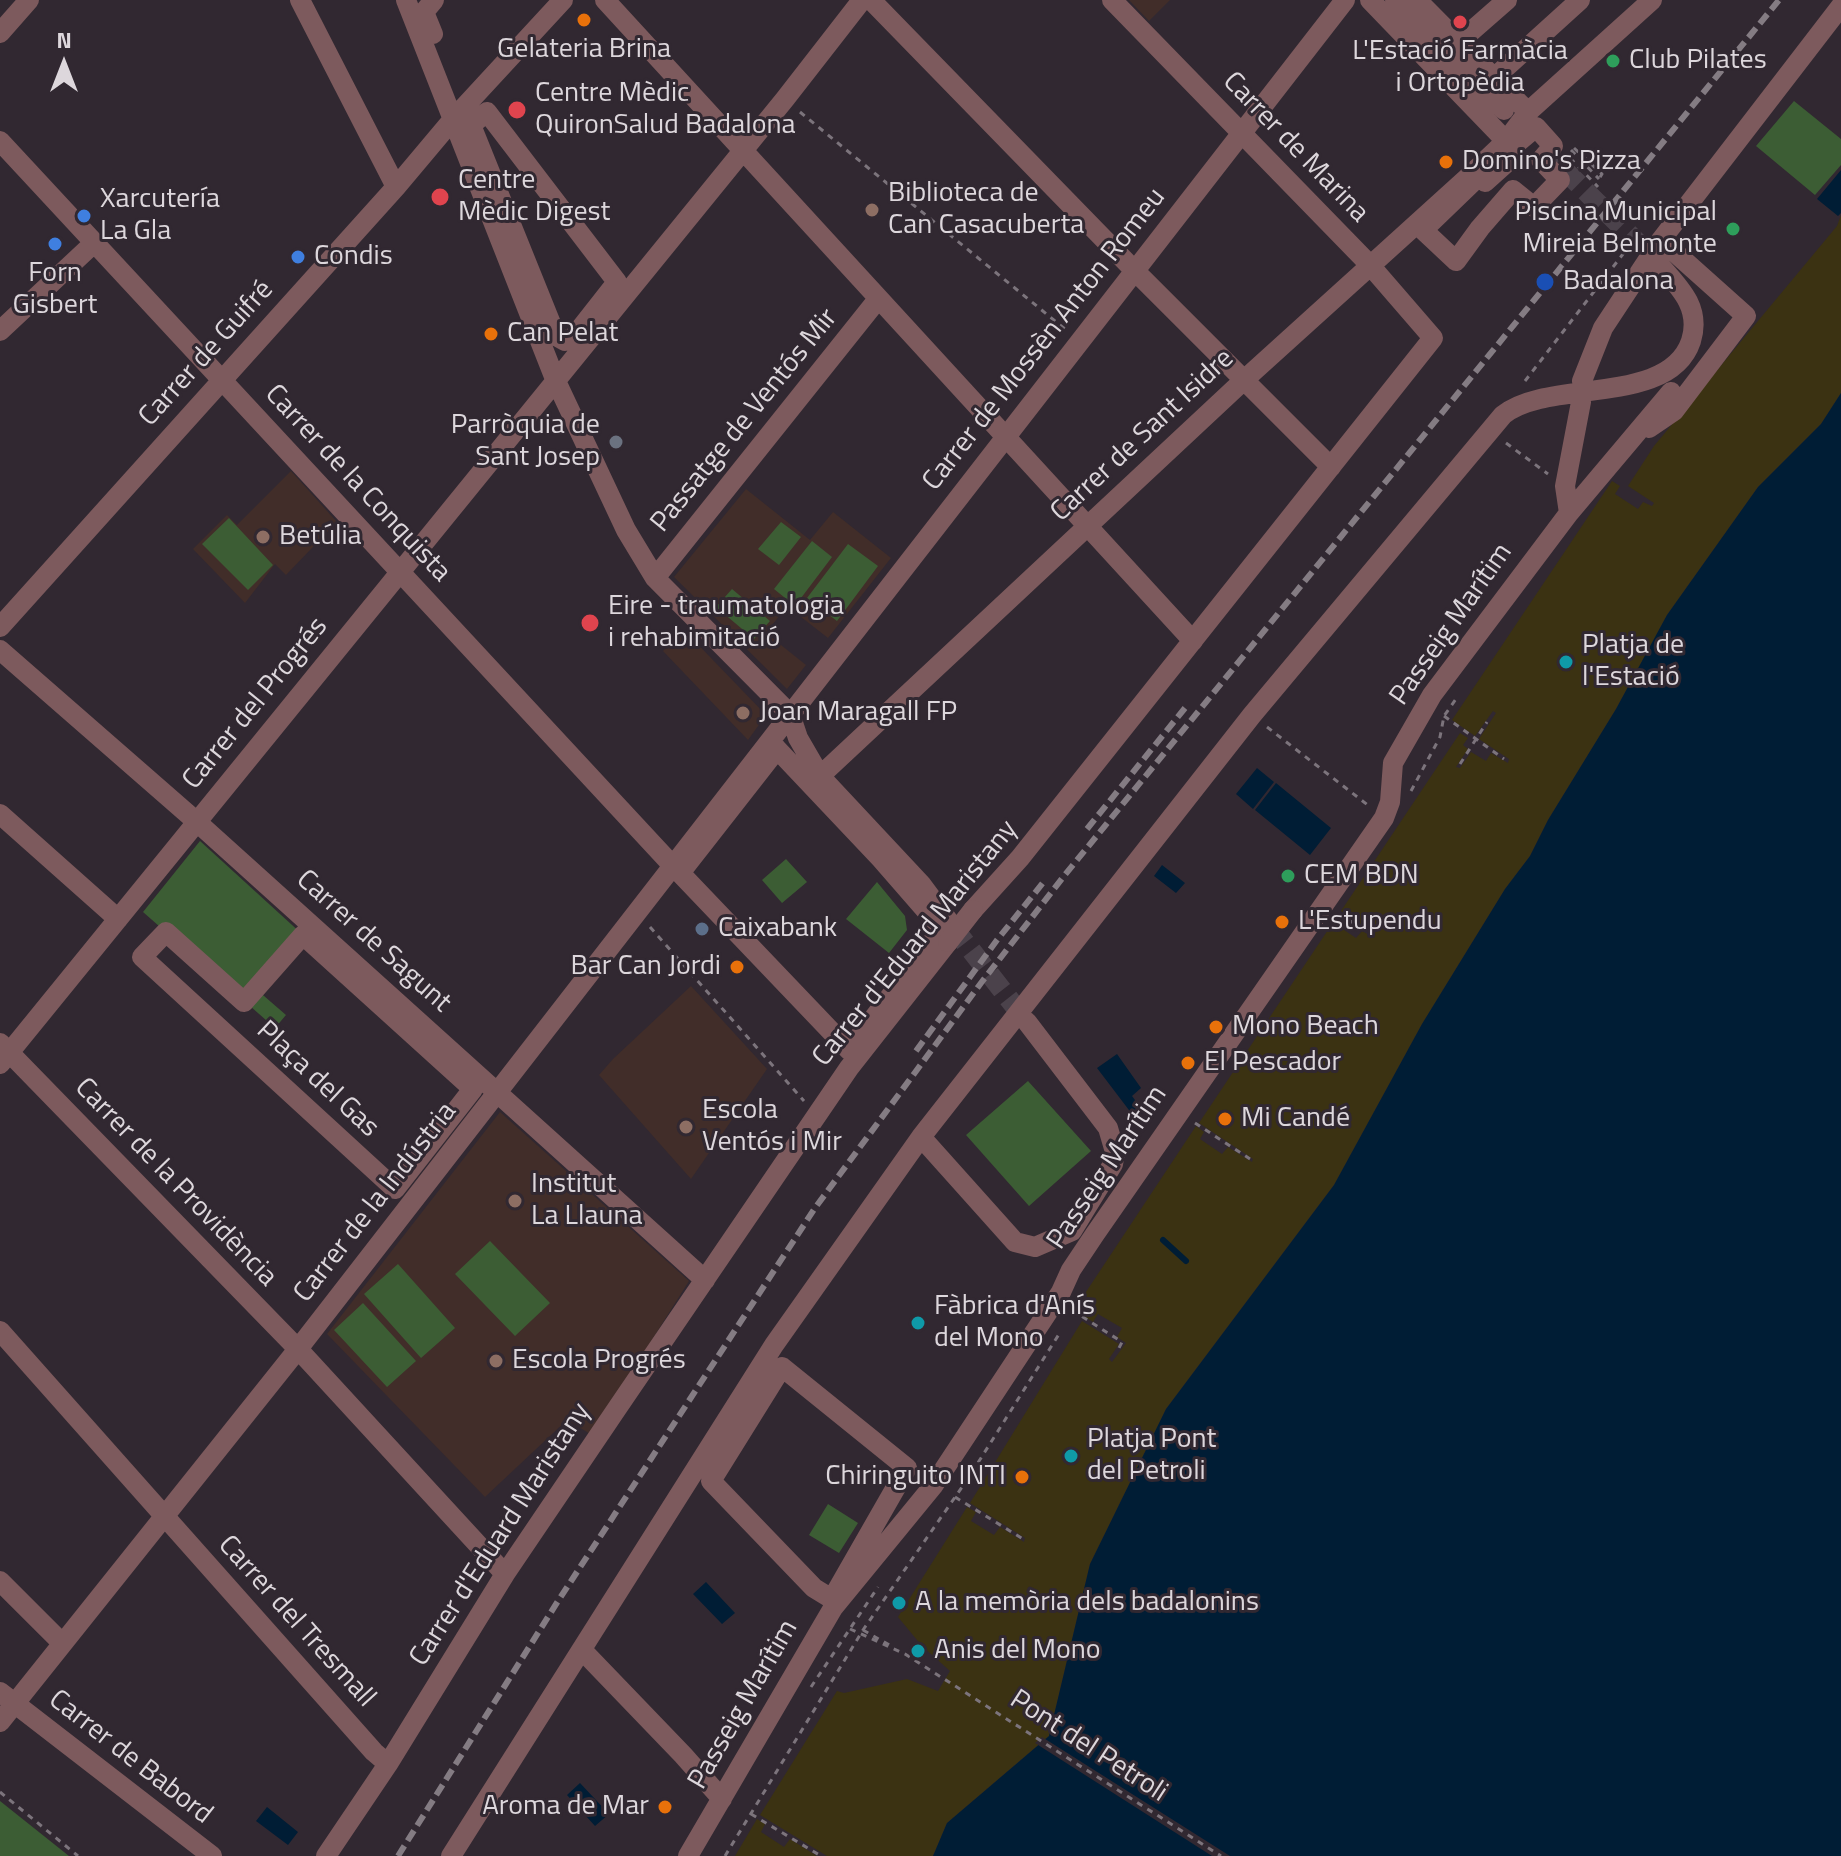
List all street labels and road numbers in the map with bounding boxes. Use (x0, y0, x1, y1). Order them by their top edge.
street label: Carrer de Marina (1215, 66, 1375, 230)
street label: Carrer de Mossèn Anton Romeu (916, 182, 1174, 498)
street label: Carrer de Guifré (133, 274, 281, 434)
street label: Passatge de Ventós Mir (645, 302, 845, 540)
street label: Carrer de Sant Isidre (1045, 343, 1241, 529)
street label: Carrer de la Conquista (257, 378, 457, 590)
street label: Passeig Marítim (1384, 538, 1520, 712)
street label: Carrer del Progrés (176, 611, 336, 797)
street label: Carrer d'Eduard Maristany (806, 814, 1026, 1074)
street label: Carrer de Sagunt (289, 864, 457, 1020)
street label: Plaça del Gas (249, 1015, 385, 1145)
street label: Carrer de la Providència (67, 1072, 283, 1294)
street label: Passeig Marítim (1041, 1080, 1175, 1256)
street label: Carrer de la Indústria (288, 1096, 464, 1310)
street label: Carrer d'Eduard Maristany (403, 1397, 599, 1673)
street label: Carrer del Tresmall (210, 1529, 382, 1715)
street label: Passeig Marítim (682, 1614, 806, 1796)
street label: Carrer de Babord (41, 1684, 219, 1832)
street label: Pont del Petroli (1003, 1684, 1173, 1810)

